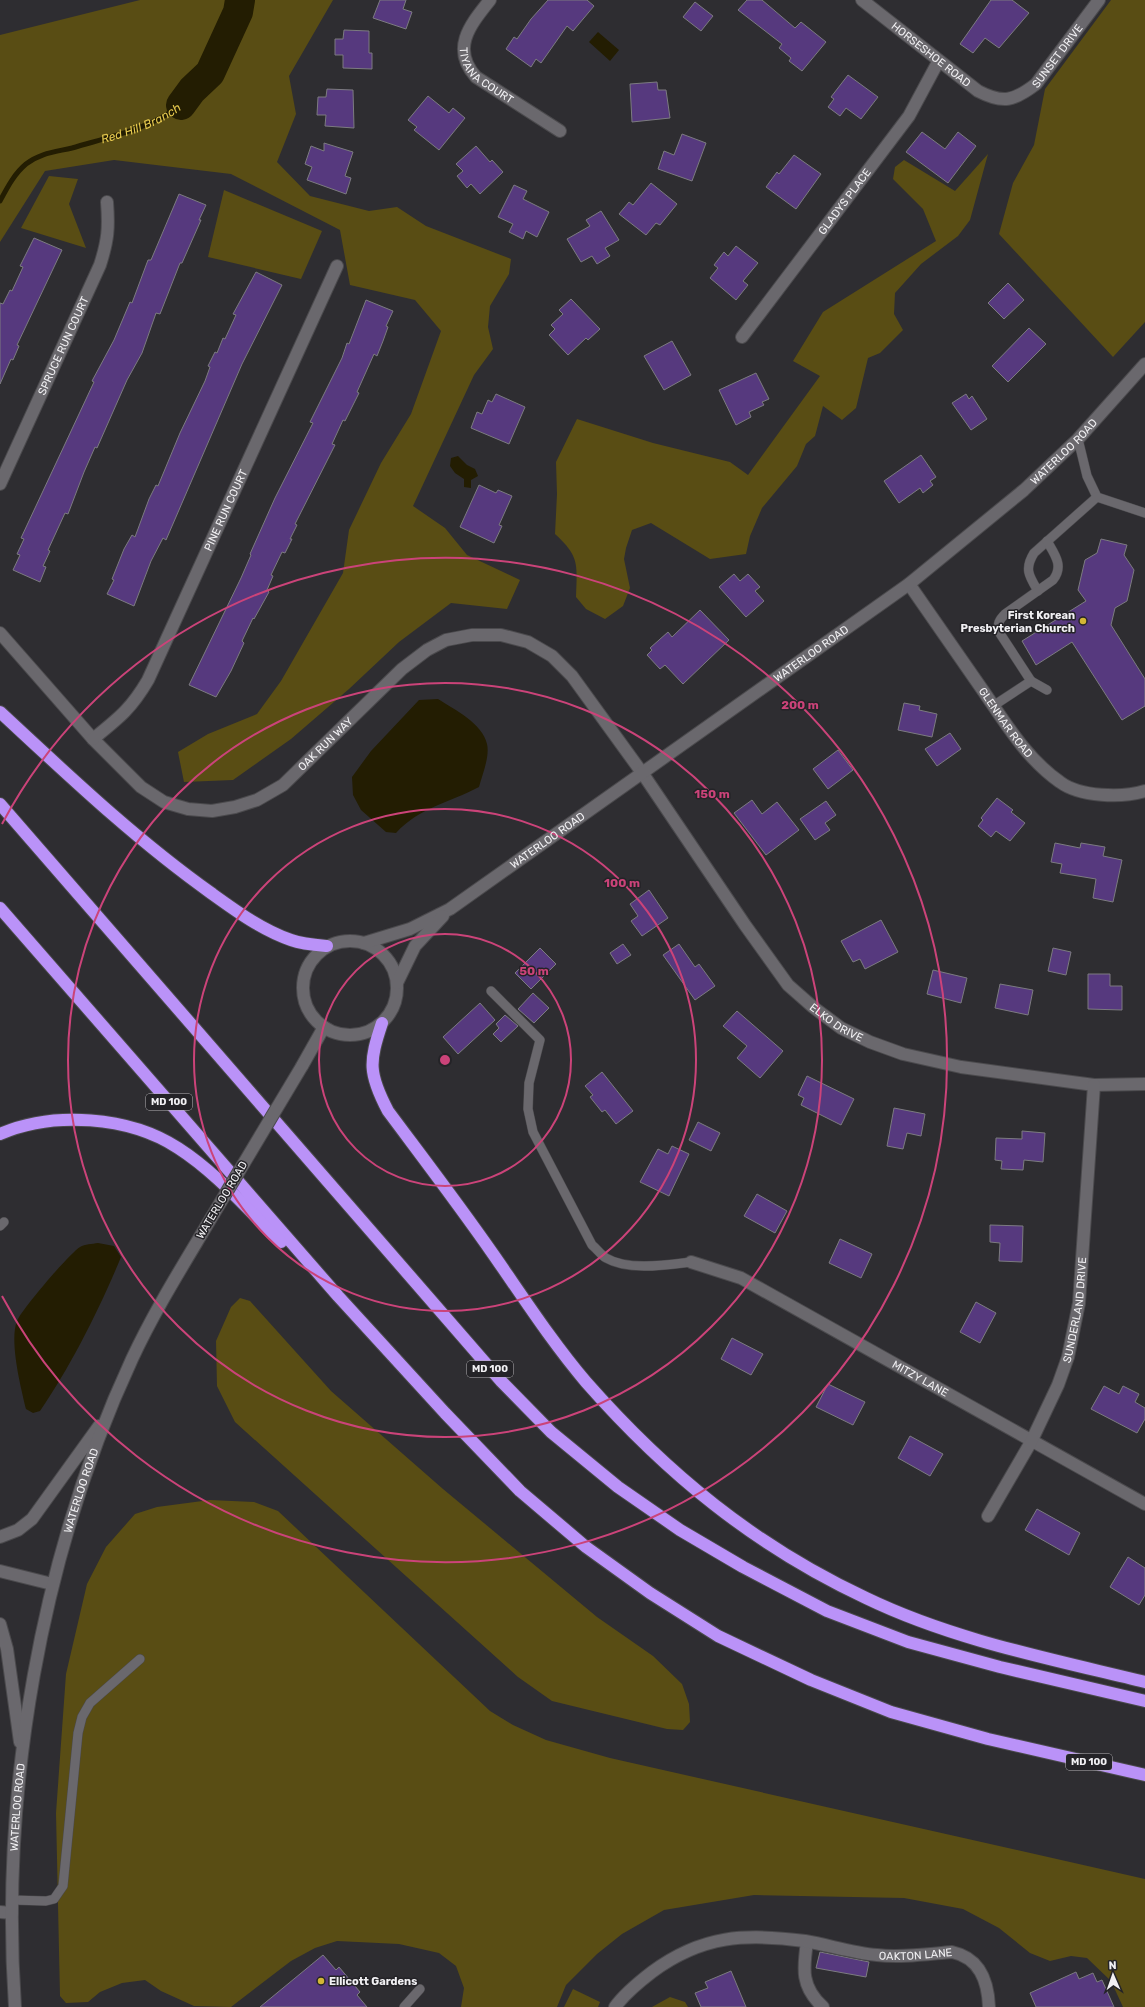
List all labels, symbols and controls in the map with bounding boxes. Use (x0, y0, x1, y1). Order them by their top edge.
street label: HORSESHOE ROAD (889, 19, 973, 89)
street label: SUNSET DRIVE (1029, 21, 1085, 90)
street label: TIYANA COURT (457, 47, 517, 106)
water label: Red Hill Branch (99, 100, 184, 146)
street label: GLADYS PLACE (815, 166, 874, 237)
street label: SPRUCE RUN COURT (35, 294, 91, 397)
street label: WATERLOO ROAD (1028, 416, 1100, 487)
street label: PINE RUN COURT (201, 467, 250, 553)
place label: First Korean Presbyterian Church (961, 609, 1075, 635)
marker: First Korean Presbyterian Church (1078, 616, 1088, 626)
street label: WATERLOO ROAD (771, 623, 851, 684)
street label: GLENMAR ROAD (976, 685, 1036, 760)
text: 200 m (781, 698, 819, 712)
street label: OAK RUN WAY (295, 714, 355, 773)
text: 150 m (694, 787, 730, 801)
street label: WATERLOO ROAD (507, 809, 587, 871)
text: 100 m (604, 876, 640, 890)
text: 50 m (519, 964, 549, 978)
street label: ELKO DRIVE (807, 1000, 866, 1044)
centre of rings (438, 1053, 452, 1067)
road number: MD 100 (146, 1094, 192, 1110)
street label: WATERLOO ROAD (194, 1159, 250, 1241)
street label: SUNDERLAND DRIVE (1060, 1256, 1089, 1365)
street label: MITZY LANE (890, 1357, 951, 1399)
road number: MD 100 (467, 1361, 513, 1377)
street label: WATERLOO ROAD (61, 1446, 101, 1534)
road number: MD 100 (1066, 1754, 1112, 1770)
street label: WATERLOO ROAD (7, 1762, 27, 1852)
street label: OAKTON LANE (878, 1945, 953, 1963)
north arrow (1093, 1955, 1133, 1995)
text: N (1108, 1959, 1117, 1972)
place label: Ellicott Gardens (329, 1975, 417, 1988)
marker: Ellicott Gardens (316, 1976, 326, 1986)

